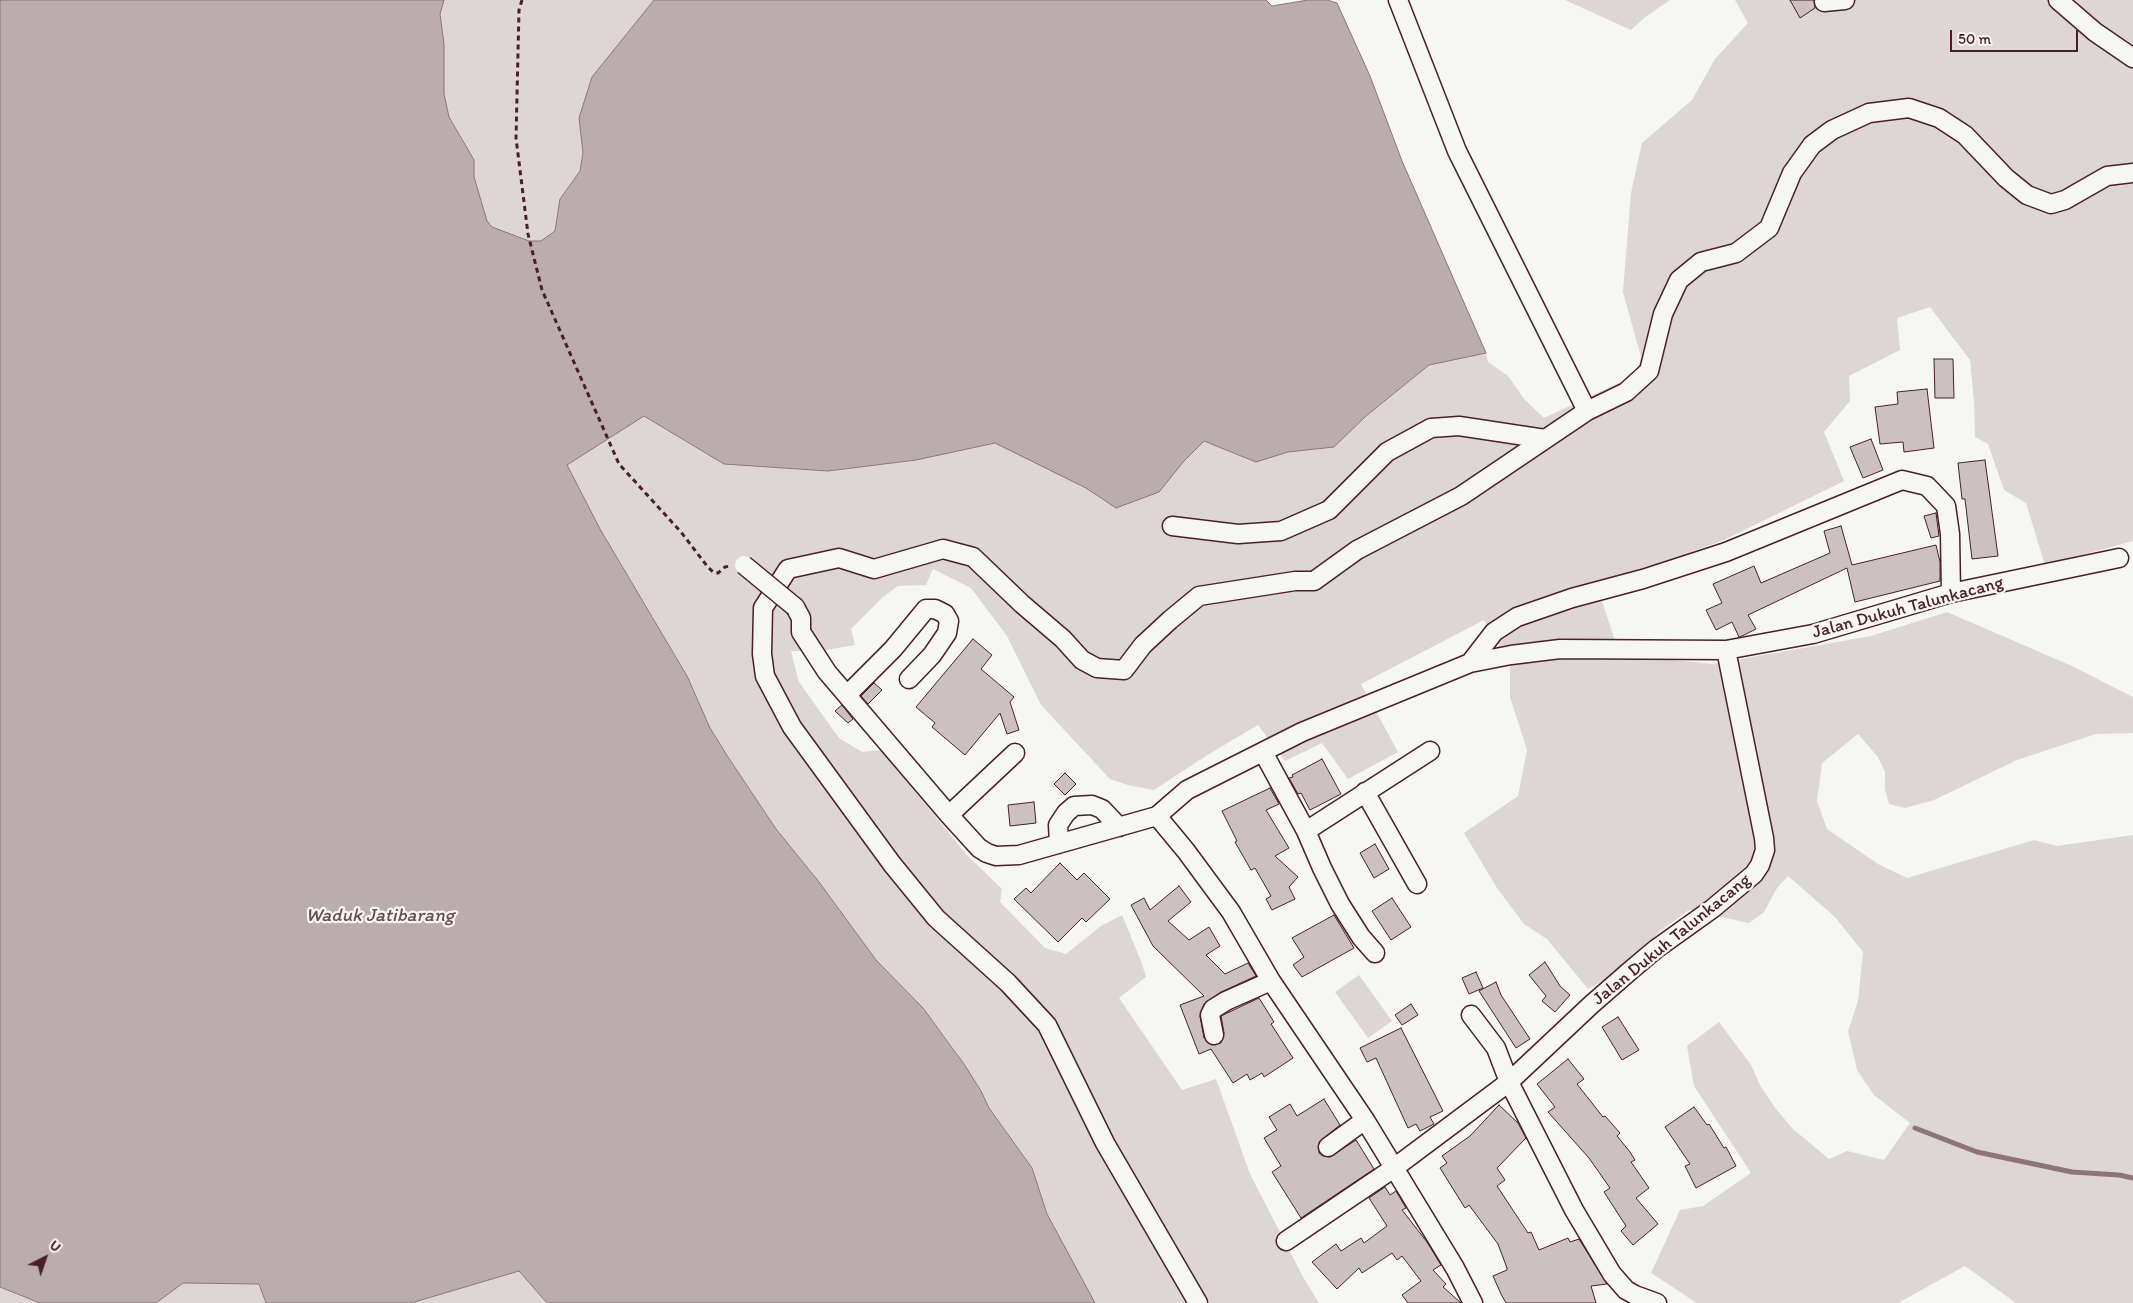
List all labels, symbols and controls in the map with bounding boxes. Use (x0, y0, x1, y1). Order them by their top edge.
scale bar (1953, 20, 2080, 52)
text: 50 m (1958, 30, 1991, 48)
street label: Jalan Dukuh Talunkacang (1810, 572, 2006, 644)
street label: Jalan Dukuh Talunkacang (1589, 870, 1755, 1010)
water label: Waduk Jatibarang (306, 905, 454, 927)
north arrow (20, 1233, 70, 1283)
text: U (46, 1237, 64, 1256)

